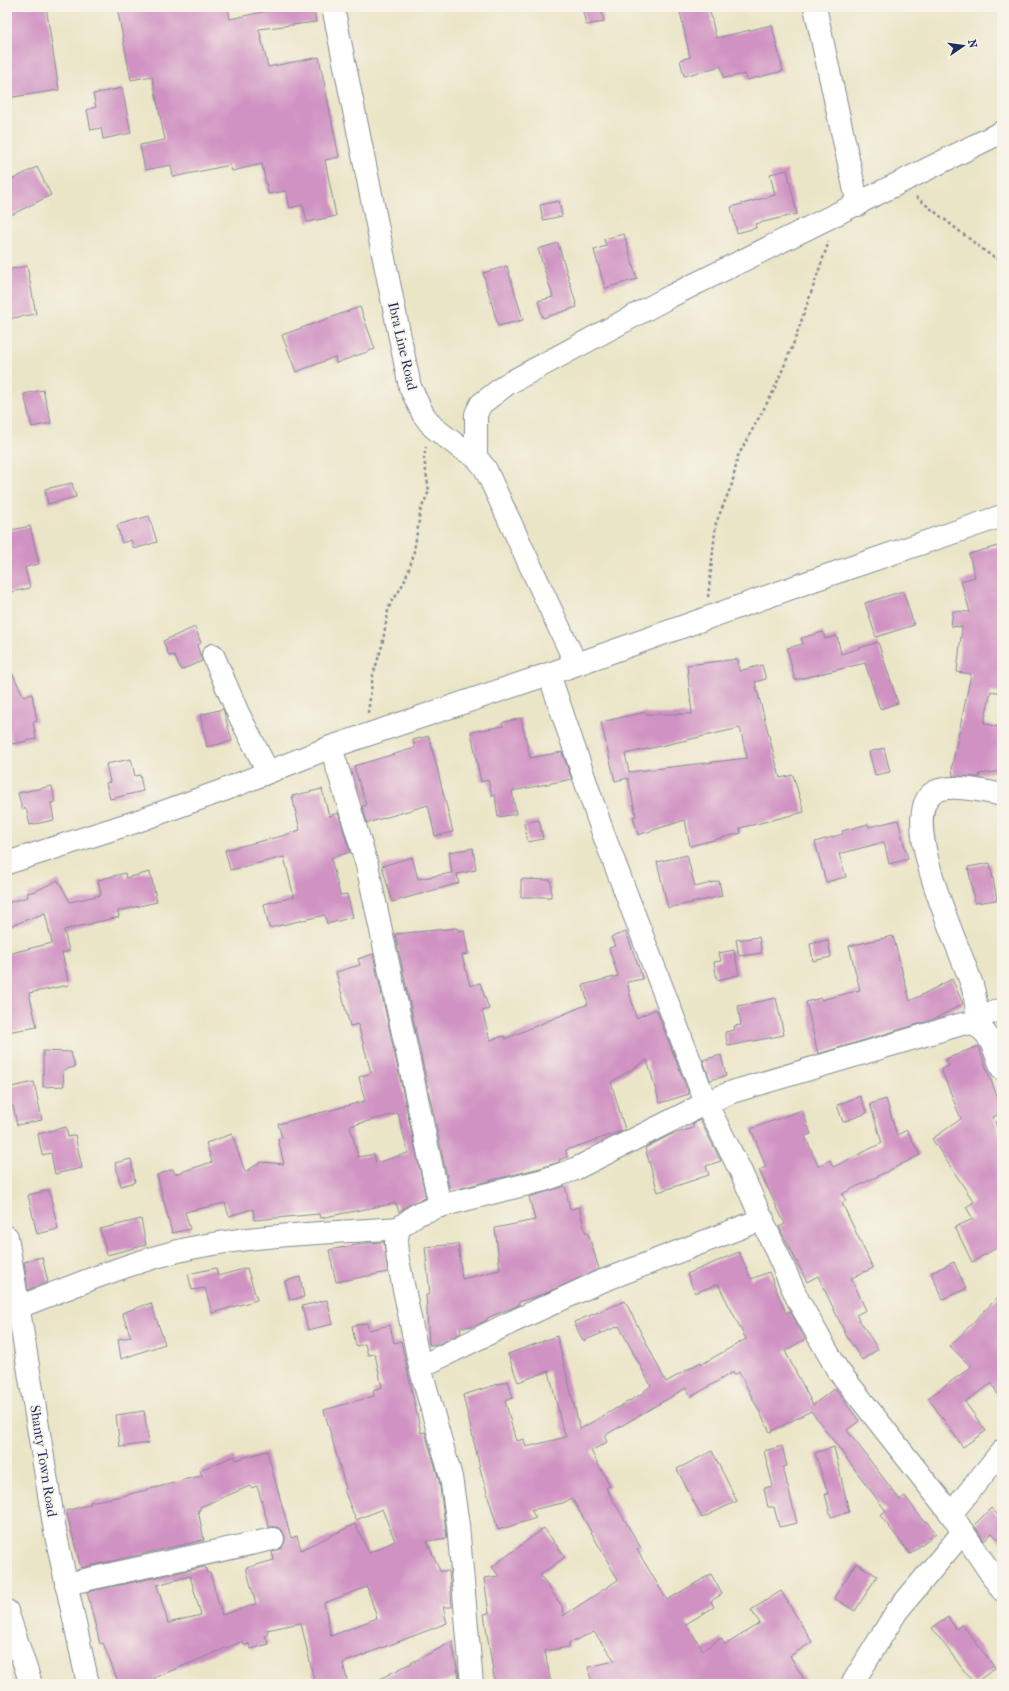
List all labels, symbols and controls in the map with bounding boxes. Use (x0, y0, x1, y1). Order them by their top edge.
north arrow (943, 26, 983, 66)
text: N (965, 38, 980, 50)
street label: Ibra Line Road (384, 300, 421, 392)
street label: Shanty Town Road (26, 1404, 61, 1518)

